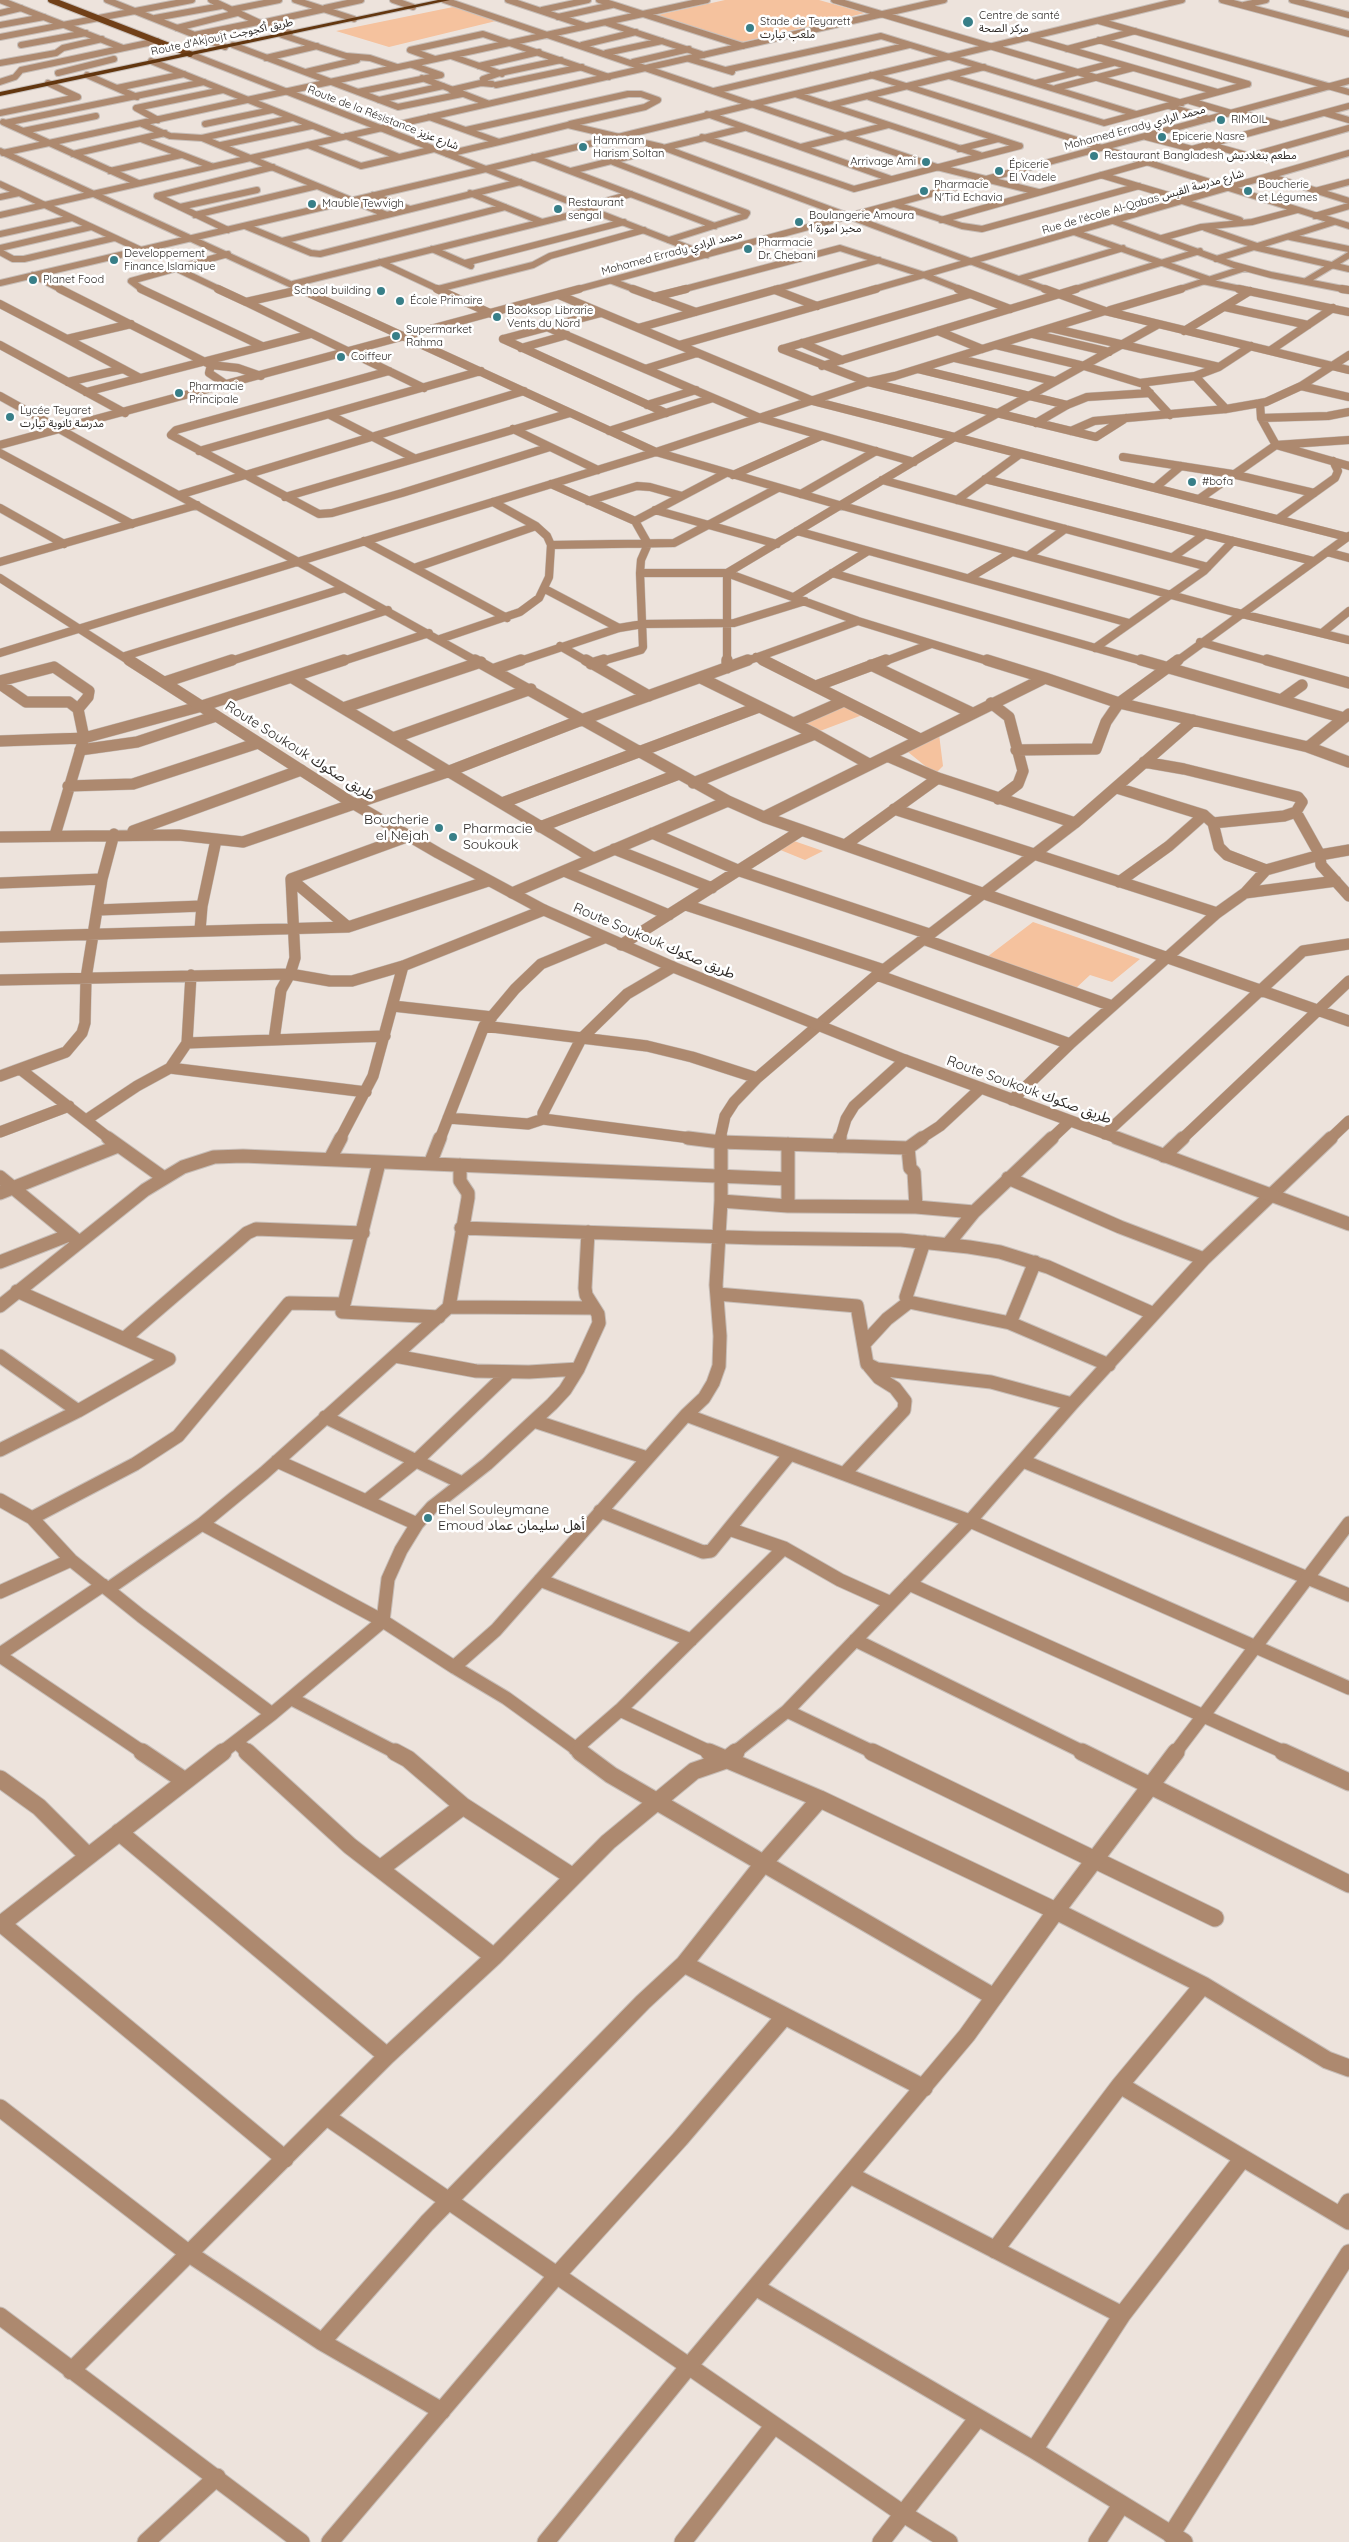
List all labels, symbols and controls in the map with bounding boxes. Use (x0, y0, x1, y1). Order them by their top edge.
place label: Centre de santé مركز الصحة (979, 9, 1060, 35)
street label: Route d'Akjoujt طريق أكجوجت (150, 15, 294, 59)
place label: Stade de Teyarett ملعب تيارت (760, 15, 850, 41)
marker: Centre de santé مركز الصحة (961, 15, 975, 29)
marker: Stade de Teyarett ملعب تيارت (744, 22, 756, 34)
street label: Route de la Résistance شارع عزيز (306, 83, 460, 153)
street label: Mohamed Errady محمد الرادي (1063, 103, 1207, 153)
place label: RIMOIL (1231, 113, 1267, 127)
marker: RIMOIL (1215, 114, 1227, 126)
place label: Epicerie Nasre (1172, 130, 1245, 144)
marker: Epicerie Nasre (1156, 131, 1168, 143)
place label: Hammam Harism Soltan (593, 134, 664, 160)
marker: Hammam Harism Soltan (577, 141, 589, 153)
place label: Restaurant Bangladesh مطعم بنغلاديش (1104, 149, 1297, 163)
marker: Restaurant Bangladesh مطعم بنغلاديش (1088, 150, 1100, 162)
place label: Arrivage Ami (850, 155, 916, 169)
marker: Arrivage Ami (920, 156, 932, 168)
place label: Épicerie El Vadele (1009, 158, 1056, 184)
marker: Épicerie El Vadele (993, 165, 1005, 177)
street label: Rue de l'école Al-Qabas شارع مدرسة القبس (1040, 167, 1246, 237)
place label: Pharmacie N'Tid Echavia (934, 178, 1002, 204)
place label: Boucherie et Légumes (1258, 178, 1317, 204)
marker: Pharmacie N'Tid Echavia (918, 185, 930, 197)
marker: Boucherie et Légumes (1242, 185, 1254, 197)
place label: Restaurant sengal (568, 196, 624, 222)
place label: Mauble Tewvigh (322, 197, 404, 211)
marker: Mauble Tewvigh (306, 198, 318, 210)
marker: Restaurant sengal (552, 203, 564, 215)
place label: Boulangerie Amoura 1 مخبز امورة (809, 209, 914, 235)
marker: Boulangerie Amoura 1 مخبز امورة (793, 216, 805, 228)
street label: Mohamed Errady محمد الرادي (600, 228, 744, 278)
place label: Pharmacie Dr. Chebani (758, 236, 816, 262)
marker: Pharmacie Dr. Chebani (742, 243, 754, 255)
place label: Developpement Finance Islamique (124, 247, 216, 273)
marker: Developpement Finance Islamique (108, 254, 120, 266)
place label: Planet Food (43, 273, 104, 287)
marker: Planet Food (27, 274, 39, 286)
place label: School building (294, 284, 371, 298)
marker: School building (375, 285, 387, 297)
place label: École Primaire (410, 294, 483, 308)
marker: École Primaire (394, 295, 406, 307)
place label: Booksop Librarie Vents du Nord (507, 304, 593, 330)
marker: Booksop Librarie Vents du Nord (491, 311, 503, 323)
place label: Supermarket Rahma (406, 323, 472, 349)
marker: Supermarket Rahma (390, 330, 402, 342)
place label: Coiffeur (351, 350, 392, 364)
marker: Coiffeur (335, 351, 347, 363)
place label: Pharmacie Principale (189, 380, 244, 406)
marker: Pharmacie Principale (173, 387, 185, 399)
place label: Lycée Teyaret مدرسة ثانوية تيارت (20, 404, 104, 430)
marker: Lycée Teyaret مدرسة ثانوية تيارت (4, 411, 16, 423)
place label: #bofa (1202, 475, 1233, 489)
marker: #bofa (1186, 476, 1198, 488)
street label: Route Soukouk طريق صكوك (222, 698, 378, 804)
place label: Boucherie el Nejah (364, 812, 429, 844)
place label: Pharmacie Soukouk (463, 821, 533, 854)
marker: Boucherie el Nejah (433, 822, 445, 834)
marker: Pharmacie Soukouk (447, 831, 459, 843)
street label: Route Soukouk طريق صكوك (571, 899, 737, 983)
street label: Route Soukouk طريق صكوك (944, 1052, 1114, 1128)
place label: Ehel Souleymane Emoud أهل سليمان عماد (438, 1502, 585, 1534)
marker: Ehel Souleymane Emoud أهل سليمان عماد (422, 1512, 434, 1524)

